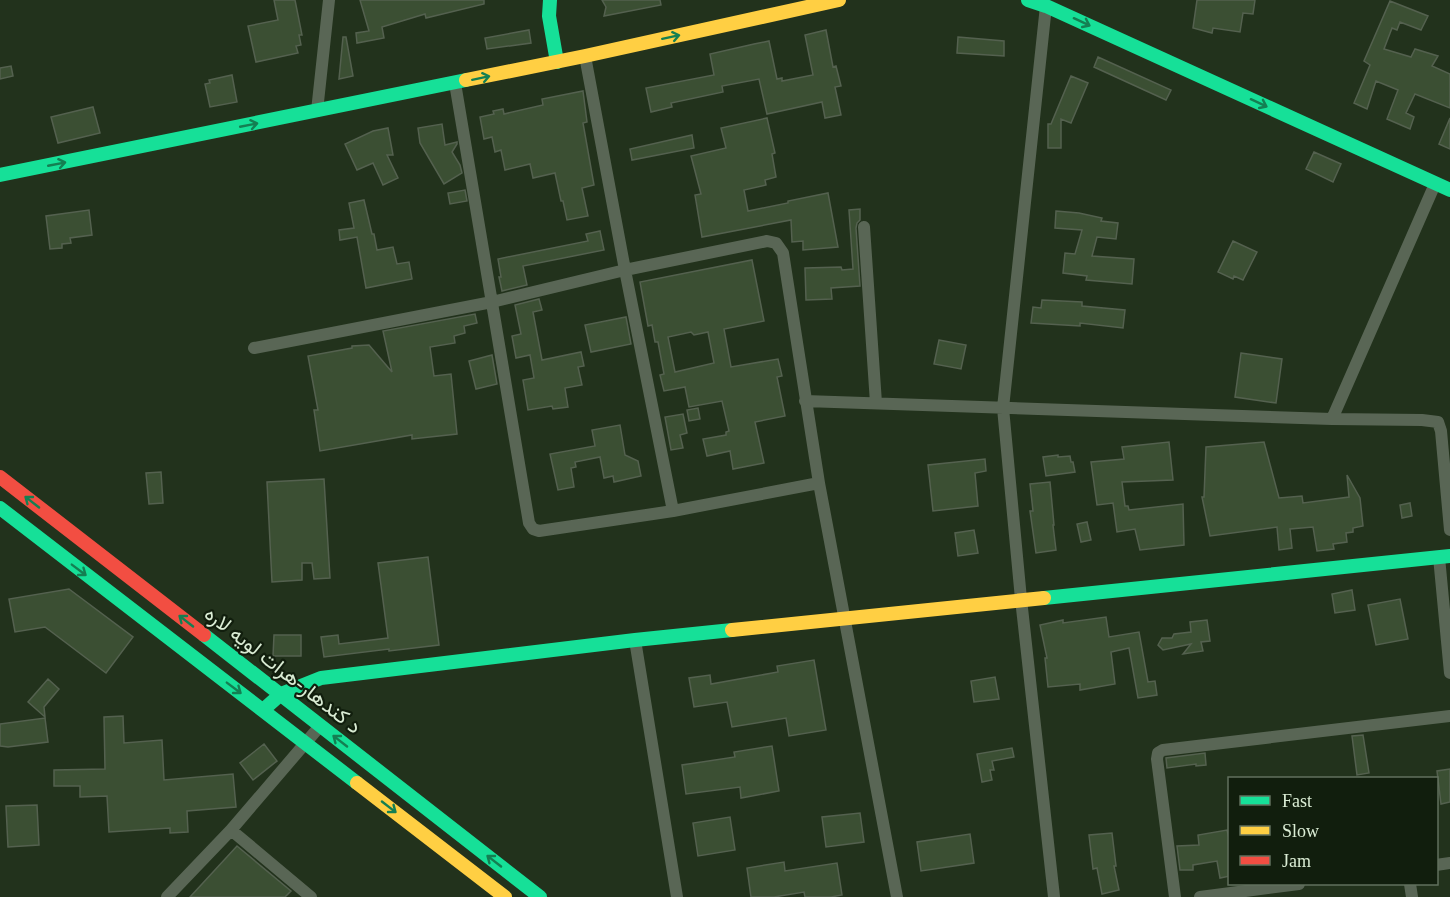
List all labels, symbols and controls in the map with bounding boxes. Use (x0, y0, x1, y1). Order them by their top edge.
one-way arrow (1072, 17, 1090, 29)
one-way arrow (661, 31, 681, 42)
one-way arrow (470, 72, 490, 83)
one-way arrow (1250, 99, 1268, 110)
one-way arrow (238, 119, 258, 130)
one-way arrow (47, 158, 67, 169)
one-way arrow (24, 495, 40, 508)
one-way arrow (71, 563, 87, 576)
street label: د کندهار-هرات لويه لاره (199, 601, 366, 739)
one-way arrow (178, 615, 194, 628)
one-way arrow (226, 682, 242, 694)
one-way arrow (332, 735, 348, 748)
legend (1228, 777, 1438, 885)
text: Fast (1282, 791, 1312, 811)
one-way arrow (380, 801, 396, 813)
text: Slow (1282, 821, 1319, 841)
text: Jam (1282, 851, 1311, 871)
one-way arrow (486, 854, 502, 867)

